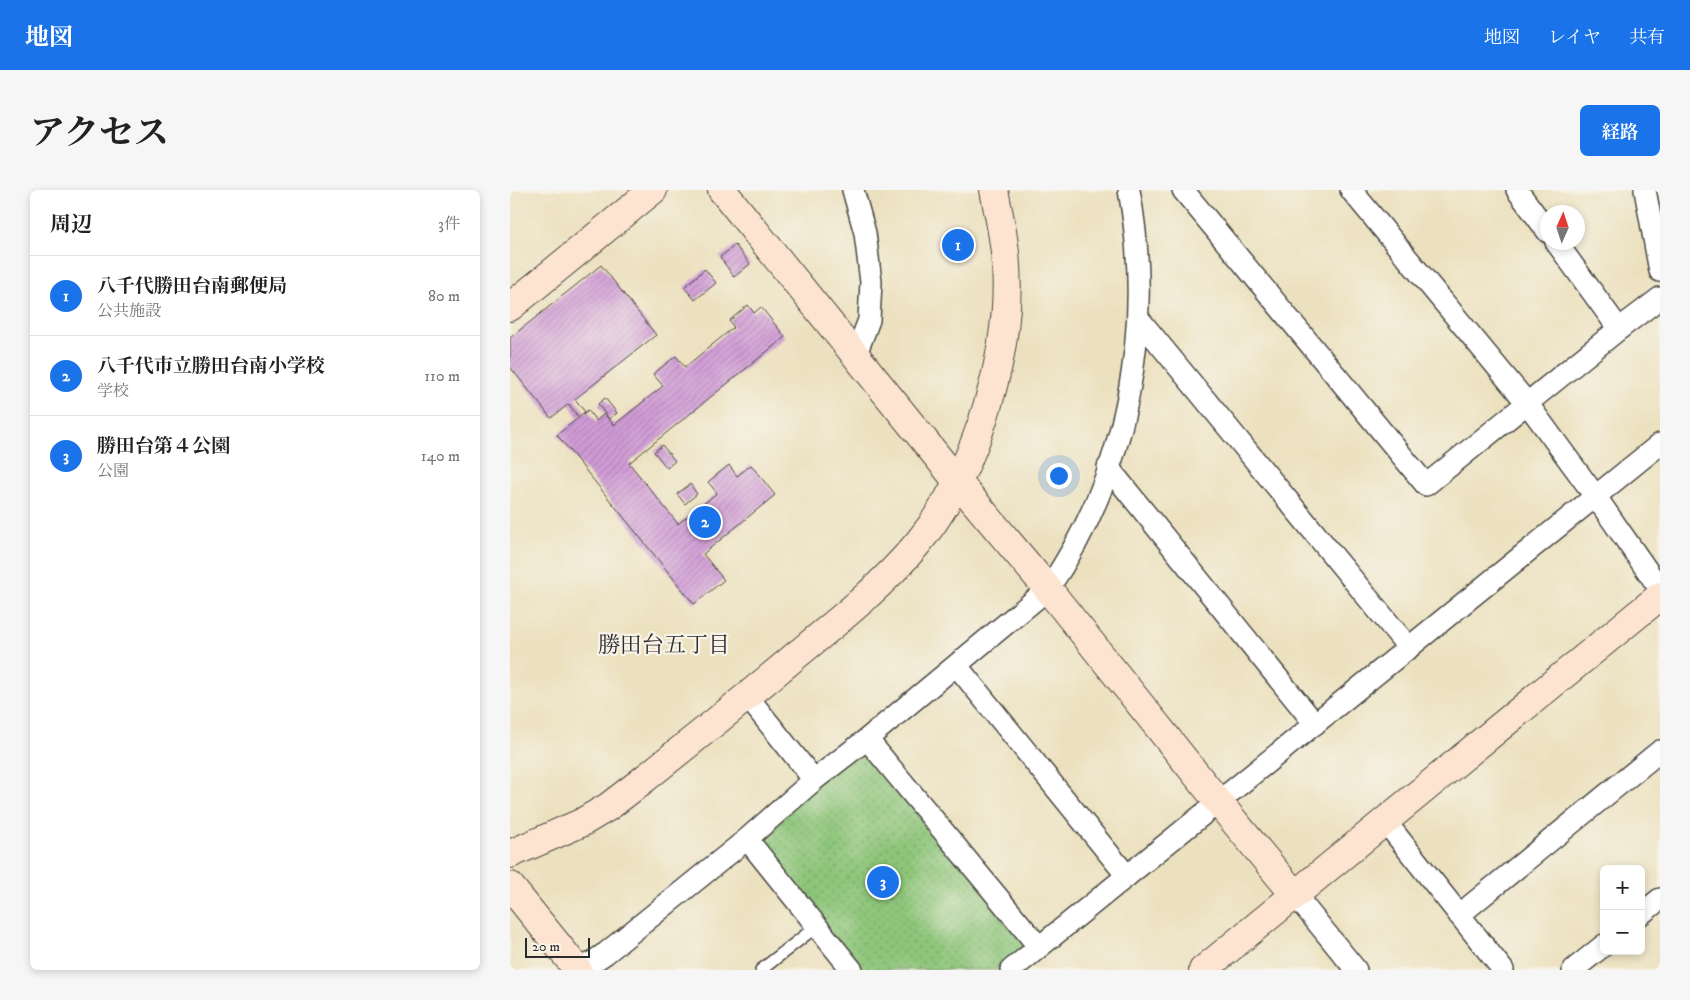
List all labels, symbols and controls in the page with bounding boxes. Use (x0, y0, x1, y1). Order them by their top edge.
text: 地図 (25, 23, 73, 53)
text: 地図 (1484, 27, 1520, 49)
text: レイヤ (1548, 27, 1601, 49)
text: 共有 (1629, 27, 1665, 49)
button: 経路 (1580, 105, 1660, 156)
text: アクセス (30, 112, 169, 156)
north arrow (1540, 205, 1585, 250)
text: 周辺 (50, 212, 92, 238)
text: 3件 (438, 214, 460, 234)
pin: 1 (942, 226, 974, 264)
text: 八千代勝田台南郵便局 (97, 275, 287, 298)
text: 1 (63, 286, 69, 306)
text: 80 m (428, 286, 460, 306)
text: 公共施設 (97, 301, 161, 321)
text: 八千代市立勝田台南小学校 (97, 355, 325, 378)
text: 2 (62, 366, 70, 386)
text: 110 m (424, 366, 460, 386)
text: 学校 (97, 381, 129, 401)
text: 勝田台第４公園 (97, 435, 230, 458)
text: 3 (63, 446, 69, 466)
text: 140 m (421, 446, 460, 466)
text: 公園 (97, 461, 129, 481)
your location (1046, 463, 1072, 489)
pin: 2 (689, 503, 721, 541)
district label: 勝田台五丁目 (598, 632, 730, 659)
pin: 3 (867, 863, 899, 901)
map controls (1600, 865, 1645, 955)
button: + (1600, 865, 1645, 910)
button: − (1600, 910, 1645, 955)
scale bar (525, 935, 590, 958)
text: 20 m (532, 938, 560, 956)

